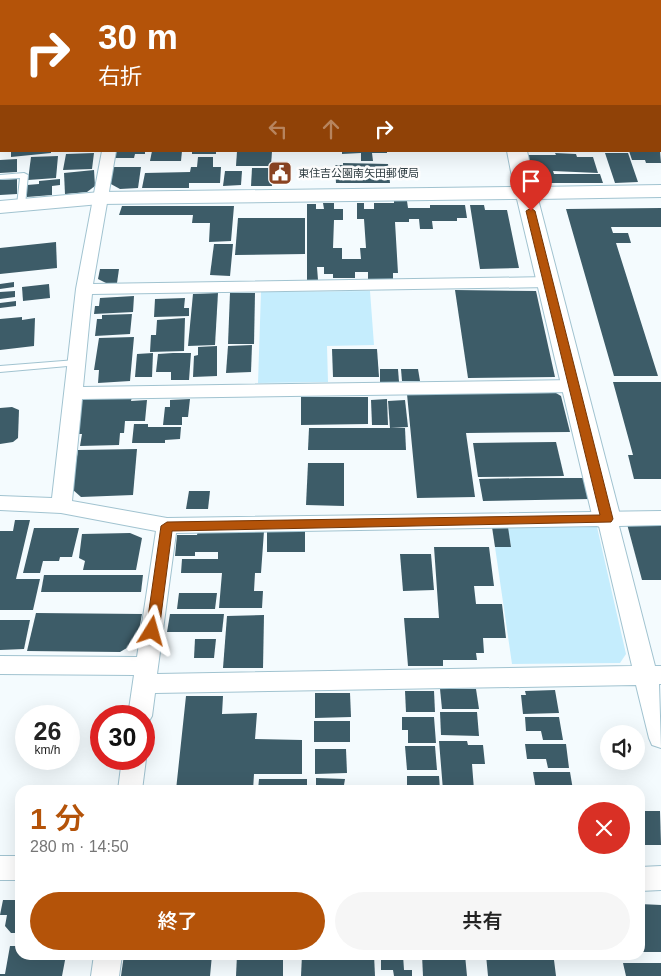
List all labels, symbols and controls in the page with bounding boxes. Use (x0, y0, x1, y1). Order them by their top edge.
text: 30 m (98, 17, 178, 56)
icon: right (15, 20, 80, 85)
text: 右折 (98, 64, 142, 89)
icon: left (264, 115, 292, 143)
icon: ahead (317, 115, 345, 143)
icon: right (370, 115, 398, 143)
public building icon: 東住吉公園南矢田郵便局 (267, 160, 293, 186)
pin (510, 160, 552, 211)
place label: 東住吉公園南矢田郵便局 (298, 167, 419, 179)
icon: arrive (517, 167, 545, 195)
position arrow (125, 604, 177, 656)
speed limit sign: 30 (90, 705, 155, 770)
text: 26 (34, 717, 61, 745)
map controls (600, 725, 645, 770)
button: sound (600, 725, 645, 770)
text: km/h (34, 743, 61, 757)
text: 1 分 (30, 802, 85, 835)
button: close (578, 802, 630, 854)
text: 280 m · 14:50 (30, 838, 129, 855)
button: 終了 (30, 892, 325, 950)
button: 共有 (335, 892, 630, 950)

